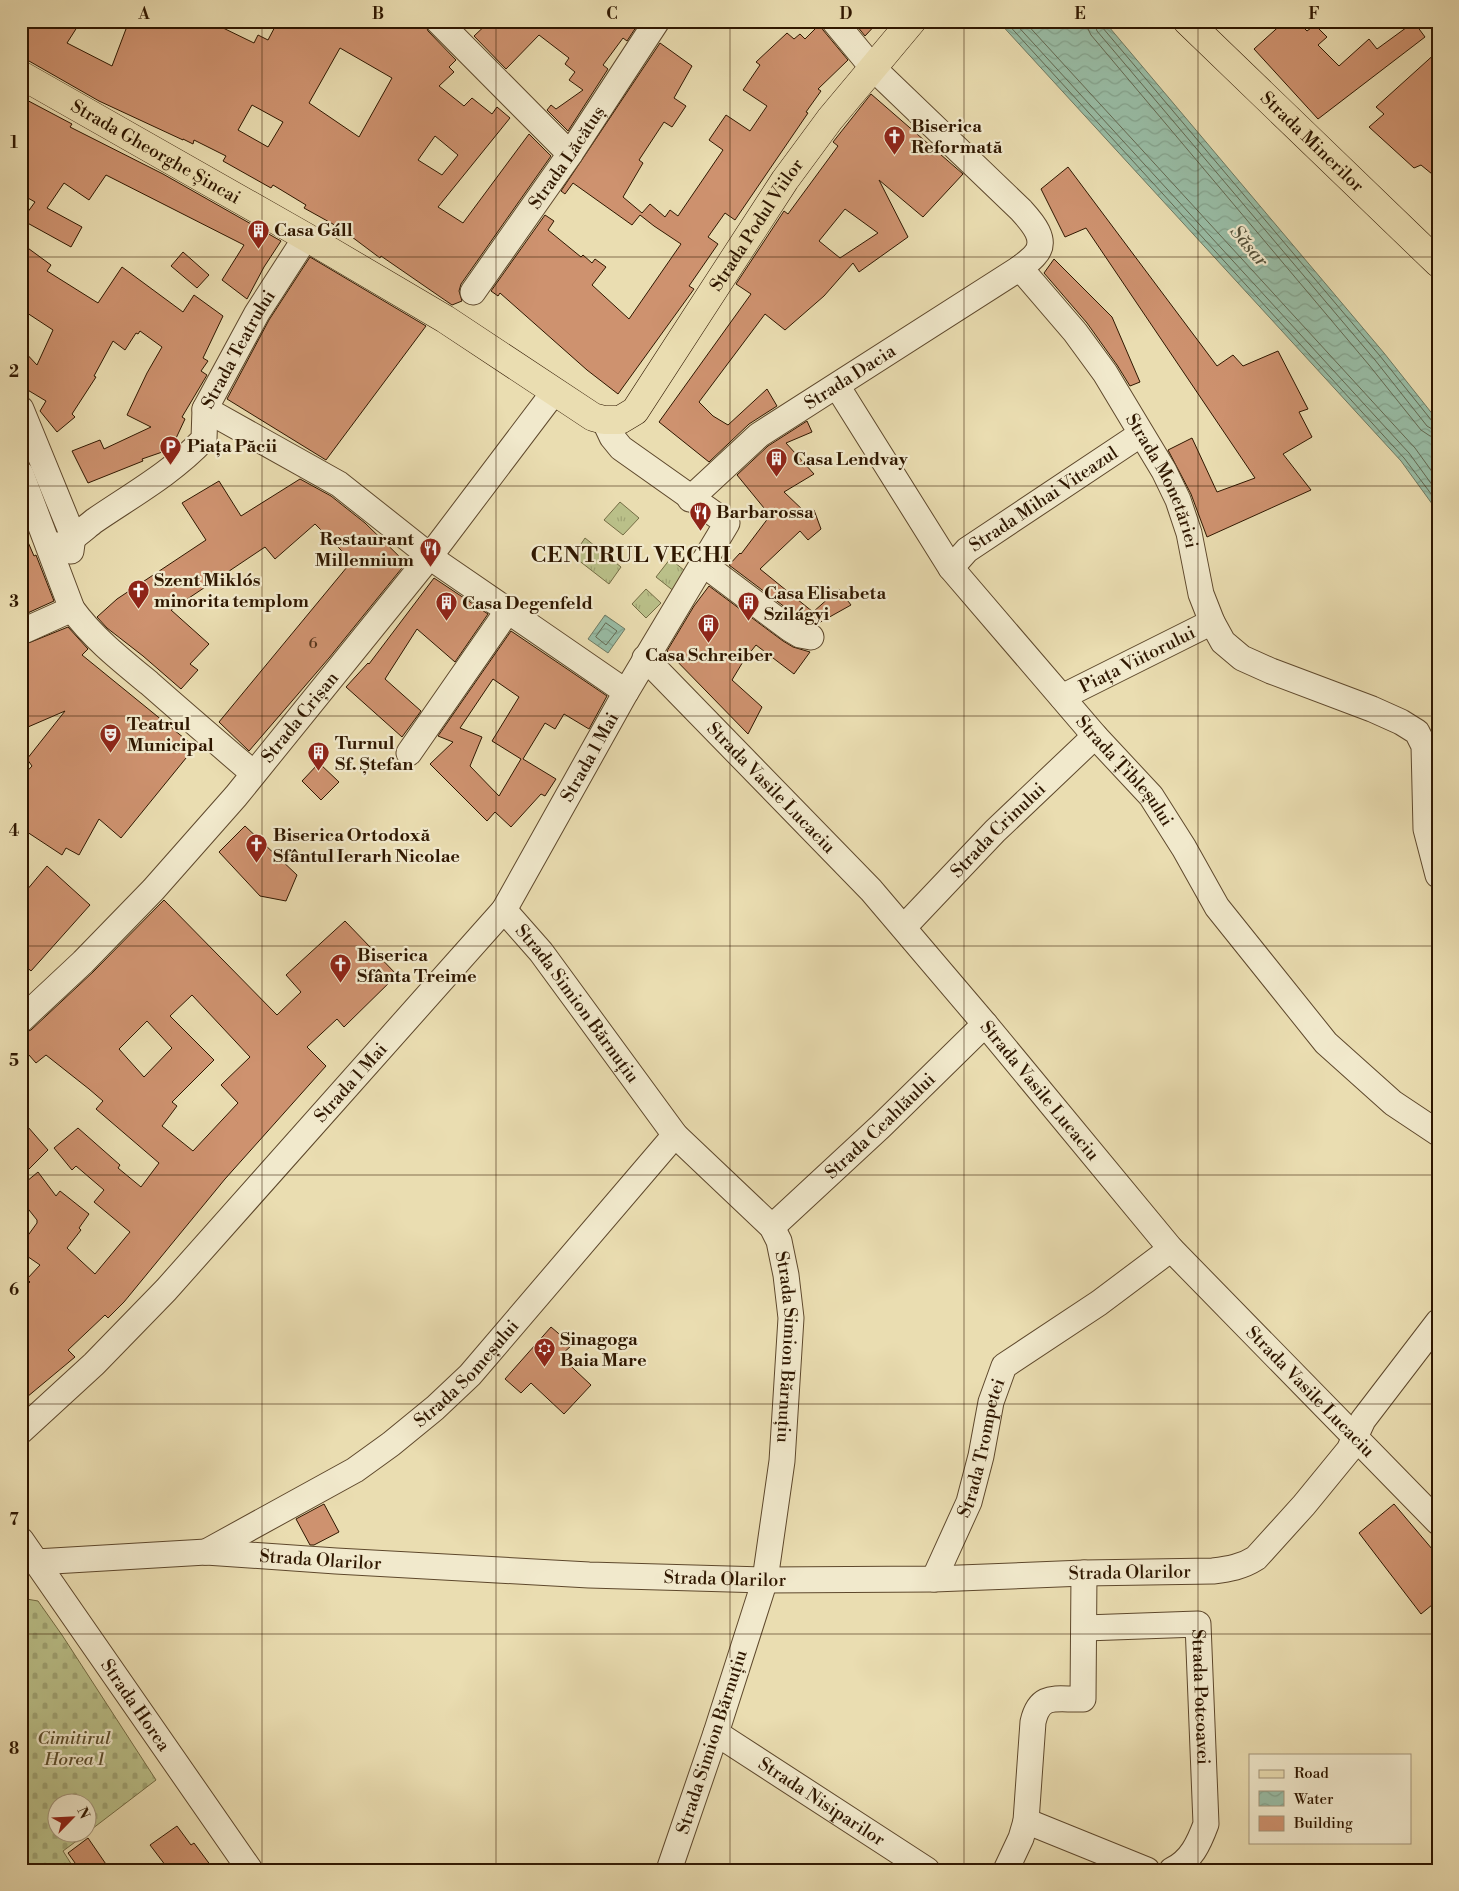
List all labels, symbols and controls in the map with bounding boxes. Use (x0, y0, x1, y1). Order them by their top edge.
text: A (137, 4, 150, 24)
text: B (372, 4, 384, 24)
text: C (606, 4, 618, 24)
text: D (840, 4, 853, 24)
text: E (1074, 4, 1086, 24)
text: F (1308, 4, 1320, 24)
street label: Strada Minerilor (1255, 86, 1369, 197)
street label: Strada Gheorghe Șincai (67, 94, 245, 209)
street label: Strada Lăcătuș (523, 101, 610, 214)
place label: Biserica Reformată (911, 115, 1003, 159)
church icon: Biserica Reformată (883, 124, 907, 155)
text: 1 (10, 133, 18, 153)
street label: Strada Podul Viilor (704, 154, 809, 295)
building icon: Casa Gáll (246, 218, 270, 249)
place label: Casa Gáll (274, 219, 353, 242)
water label: Săsar (1225, 220, 1274, 273)
street label: Strada Teatrului (196, 285, 280, 413)
street label: Strada Dacia (800, 339, 901, 415)
text: 2 (9, 362, 19, 382)
street label: Strada Monetăriei (1120, 409, 1203, 550)
parking icon: Piața Păcii (159, 434, 183, 465)
place label: Piața Păcii (187, 435, 277, 458)
street label: Strada Mihai Viteazul (965, 441, 1123, 557)
building icon: Casa Lendvay (765, 447, 789, 478)
place label: Casa Lendvay (793, 448, 909, 471)
restaurant icon: Barbarossa (688, 500, 712, 531)
place label: Barbarossa (716, 501, 814, 524)
place label: Restaurant Millennium (315, 528, 415, 572)
restaurant icon: Restaurant Millennium (418, 537, 442, 568)
district label: CENTRUL VECHI (530, 542, 732, 569)
place label: Szent Miklós minorita templom (154, 569, 310, 613)
church icon: Szent Miklós minorita templom (126, 578, 150, 609)
place label: Casa Elisabeta Szilágyi (764, 582, 886, 626)
building icon: Casa Degenfeld (434, 591, 458, 622)
building icon: Casa Elisabeta Szilágyi (736, 591, 760, 622)
text: 3 (9, 592, 19, 612)
place label: Casa Degenfeld (462, 592, 593, 615)
building icon: Casa Schreiber (697, 613, 721, 644)
street label: Piața Viitorului (1075, 621, 1199, 698)
house number: 6 (308, 634, 318, 653)
place label: Casa Schreiber (645, 644, 773, 667)
street label: Strada Crișan (256, 667, 344, 768)
street label: Strada 1 Mai (555, 708, 624, 806)
street label: Strada Țibleșului (1071, 710, 1179, 831)
place label: Teatrul Municipal (127, 713, 214, 757)
street label: Strada Vasile Lucaciu (702, 717, 841, 859)
theatre icon: Teatrul Municipal (99, 722, 123, 753)
place label: Turnul Sf. Ștefan (335, 732, 413, 776)
building icon: Turnul Sf. Ștefan (307, 741, 331, 772)
street label: Strada Crinului (945, 777, 1050, 883)
text: 4 (9, 821, 20, 841)
place label: Biserica Ortodoxă Sfântul Ierarh Nicolae (273, 824, 460, 868)
church icon: Biserica Ortodoxă Sfântul Ierarh Nicolae (245, 833, 269, 864)
street label: Strada Simion Bărnuțiu (510, 919, 645, 1088)
place label: Biserica Sfânta Treime (357, 944, 477, 988)
church icon: Biserica Sfânta Treime (329, 953, 353, 984)
street label: Strada Vasile Lucaciu (975, 1016, 1105, 1166)
street label: Strada 1 Mai (309, 1038, 392, 1127)
text: 5 (9, 1051, 19, 1071)
street label: Strada Ceahlăului (820, 1068, 940, 1184)
street label: Strada Simion Bărnuțiu (770, 1249, 803, 1444)
text: 6 (9, 1280, 19, 1300)
street label: Strada Someșului (409, 1315, 524, 1432)
street label: Strada Vasile Lucaciu (1241, 1321, 1380, 1462)
place label: Sinagoga Baia Mare (560, 1328, 647, 1372)
synagogue icon: Sinagoga Baia Mare (532, 1337, 556, 1368)
street label: Strada Trompetei (952, 1375, 1010, 1521)
text: 7 (9, 1510, 19, 1530)
street label: Strada Olarilor (259, 1544, 382, 1575)
street label: Strada Olarilor (1068, 1560, 1191, 1585)
street label: Strada Olarilor (663, 1566, 786, 1592)
street label: Strada Potcoavei (1187, 1629, 1215, 1765)
street label: Strada Simion Bărnuțiu (671, 1646, 753, 1837)
street label: Strada Horea (96, 1655, 176, 1756)
park label: Cimitirul Horea 1 (37, 1727, 111, 1771)
text: 8 (9, 1739, 19, 1759)
street label: Strada Nisiparilor (754, 1752, 890, 1851)
legend (1249, 1754, 1412, 1844)
text: Road (1294, 1764, 1329, 1783)
text: Water (1293, 1790, 1334, 1809)
north arrow (48, 1794, 98, 1844)
text: N (72, 1804, 93, 1822)
text: Building (1293, 1814, 1353, 1833)

